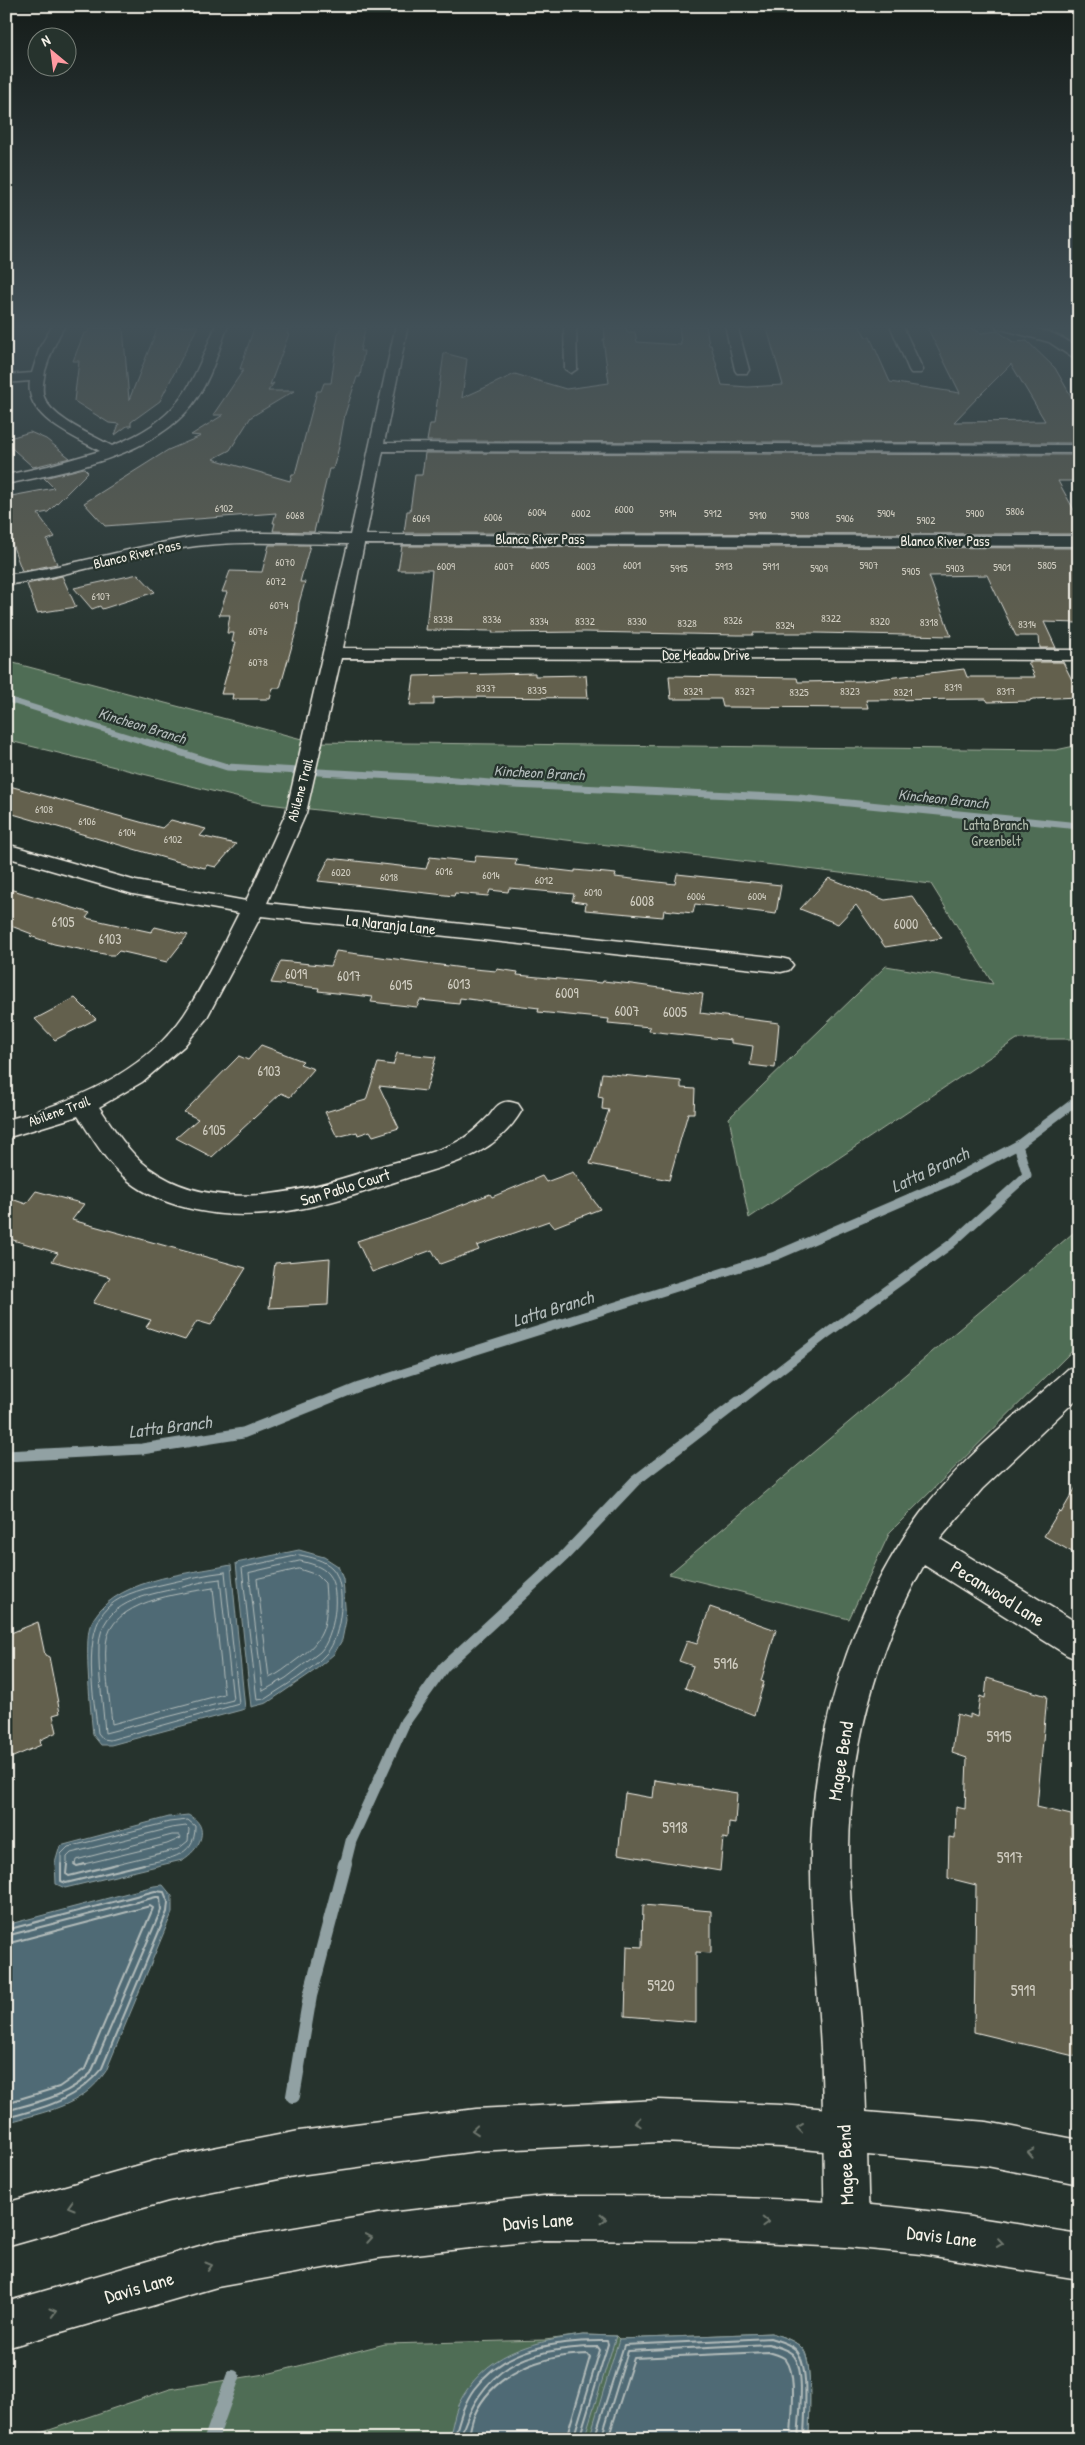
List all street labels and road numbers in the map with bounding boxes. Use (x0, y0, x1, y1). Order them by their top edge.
street label: Blanco River Pass (495, 529, 585, 548)
street label: Blanco River Pass (900, 531, 990, 550)
street label: Blanco River Pass (91, 534, 182, 573)
street label: Doe Meadow Drive (662, 645, 750, 664)
street label: Abilene Trail (282, 756, 317, 823)
street label: La Naranja Lane (345, 908, 437, 940)
street label: Abilene Trail (25, 1090, 93, 1130)
street label: San Pablo Court (297, 1163, 393, 1211)
street label: Pecanwood Lane (946, 1554, 1050, 1633)
street label: Magee Bend (821, 1719, 859, 1802)
street label: Magee Bend (831, 2124, 859, 2205)
street label: Davis Lane (502, 2206, 575, 2236)
street label: Davis Lane (905, 2219, 979, 2253)
street label: Davis Lane (101, 2265, 177, 2309)

